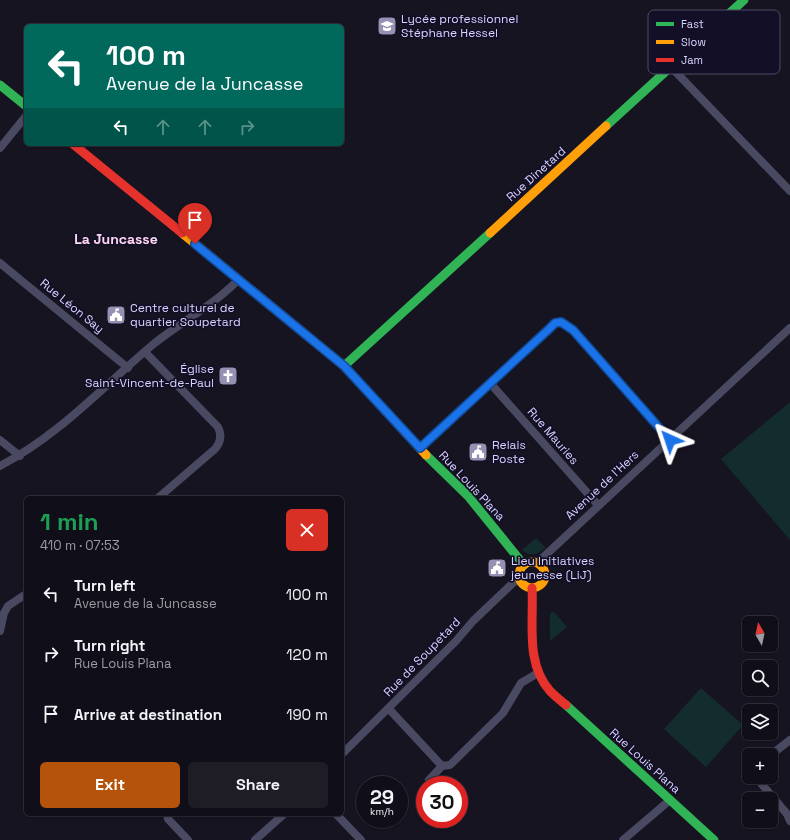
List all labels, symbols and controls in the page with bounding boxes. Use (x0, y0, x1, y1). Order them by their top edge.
legend (648, 10, 780, 74)
place label: Lycée professionnel Stéphane Hessel (401, 11, 518, 41)
school or university icon: Lycée professionnel Stéphane Hessel (376, 15, 398, 37)
text: Fast (681, 17, 704, 31)
text: Slow (681, 35, 706, 49)
text: 100 m (106, 37, 186, 73)
icon: left (40, 40, 92, 92)
text: Jam (681, 53, 703, 67)
text: Avenue de la Juncasse (106, 72, 303, 95)
icon: left (110, 116, 132, 138)
icon: ahead (152, 116, 174, 138)
icon: ahead (194, 116, 216, 138)
icon: right (236, 116, 258, 138)
street label: Rue Dinetard (503, 143, 569, 205)
pin (178, 203, 212, 244)
icon: arrive (184, 209, 206, 231)
district label: La Juncasse (74, 230, 158, 248)
street label: Rue Léon Say (37, 275, 107, 337)
place label: Centre culturel de quartier Soupetard (130, 300, 241, 330)
public building icon: Centre culturel de quartier Soupetard (105, 304, 127, 326)
place label: Église Saint-Vincent-de-Paul (85, 361, 214, 391)
church icon: Église Saint-Vincent-de-Paul (217, 365, 239, 387)
street label: Rue Mauries (524, 404, 582, 468)
position arrow (649, 419, 691, 461)
place label: Relais Poste (492, 437, 526, 467)
public building icon: Relais Poste (467, 441, 489, 463)
street label: Avenue de l'Hers (562, 447, 642, 523)
street label: Rue Louis Plana (435, 448, 509, 524)
text: 1 min (40, 506, 99, 537)
button: close (286, 509, 328, 551)
text: 410 m · 07:53 (40, 537, 120, 554)
place label: Lieu Initiatives jeunesse (LiJ) (510, 553, 594, 583)
public building icon: Lieu Initiatives jeunesse (LiJ) (486, 557, 508, 579)
text: Turn left (74, 576, 136, 595)
icon: left (40, 583, 62, 605)
text: 100 m (286, 585, 328, 604)
text: Avenue de la Juncasse (74, 595, 217, 612)
street label: Rue de Soupetard (380, 614, 464, 700)
north arrow (742, 616, 778, 652)
map controls (742, 616, 778, 828)
text: Turn right (74, 636, 145, 655)
icon: right (40, 643, 62, 665)
text: 120 m (286, 645, 328, 664)
text: Rue Louis Plana (74, 655, 172, 672)
button: search (742, 660, 778, 696)
icon: arrive (40, 703, 62, 725)
button: layers (742, 704, 778, 740)
text: Arrive at destination (74, 705, 222, 724)
text: 190 m (286, 705, 328, 724)
street label: Rue Louis Plana (606, 725, 684, 797)
button: + (742, 748, 778, 784)
button: Exit (40, 762, 180, 808)
button: Share (188, 762, 328, 808)
speed limit sign: 30 (416, 776, 468, 828)
text: 29 (370, 784, 394, 810)
button: − (742, 792, 778, 828)
text: km/h (370, 805, 394, 818)

